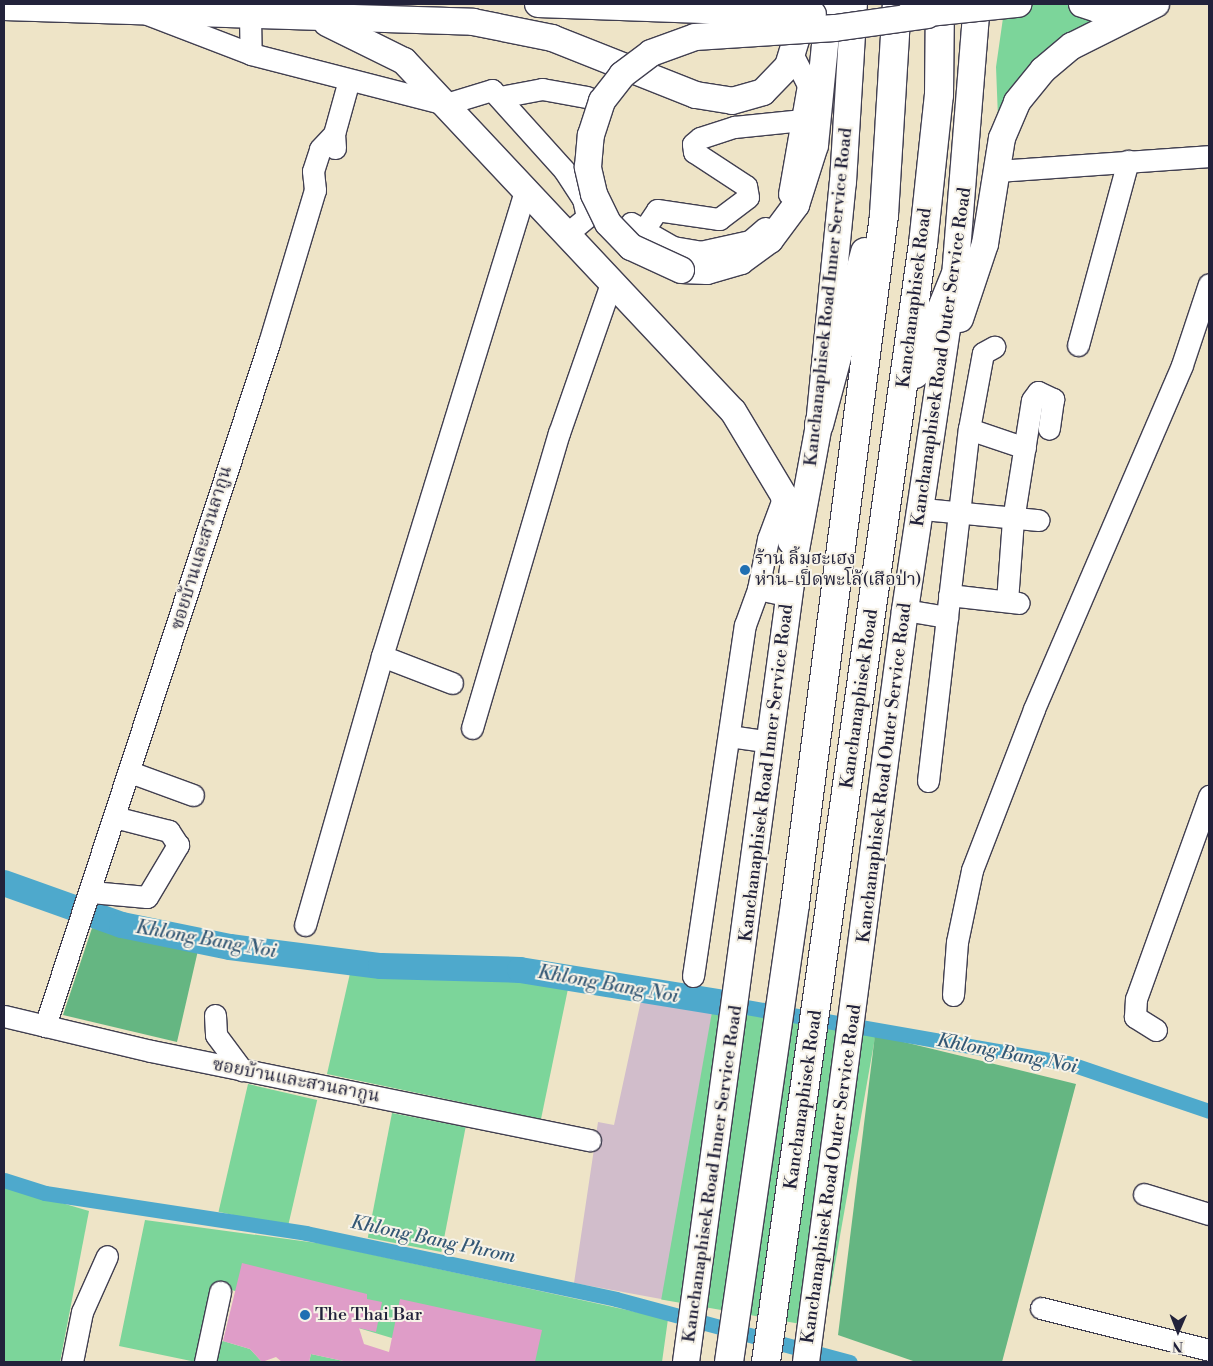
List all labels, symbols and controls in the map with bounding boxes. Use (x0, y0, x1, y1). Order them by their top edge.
street label: Kanchanaphisek Road Inner Service Road (800, 127, 858, 467)
street label: Kanchanaphisek Road Outer Service Road (907, 186, 977, 528)
street label: Kanchanaphisek Road (893, 207, 937, 389)
street label: ซอยบ้านและสวนลากูน (167, 464, 237, 632)
place label: ร้าน ลิ้มฮะเฮง ห่าน-เป็ดพะโล้(เสือป่า) (755, 549, 921, 592)
marker: ร้าน ลิ้มฮะเฮง ห่าน-เป็ดพะโล้(เสือป่า) (739, 564, 751, 576)
street label: Kanchanaphisek Road Outer Service Road (853, 602, 917, 944)
street label: Kanchanaphisek Road Inner Service Road (736, 603, 798, 943)
street label: Kanchanaphisek Road (837, 608, 883, 790)
water label: Khlong Bang Noi (134, 916, 278, 964)
water label: Khlong Bang Noi (536, 961, 680, 1009)
street label: Kanchanaphisek Road Outer Service Road (797, 1003, 867, 1345)
street label: Kanchanaphisek Road Inner Service Road (679, 1004, 747, 1344)
street label: Kanchanaphisek Road (781, 1009, 827, 1191)
water label: Khlong Bang Noi (935, 1029, 1079, 1079)
street label: ซอยบ้านและสวนลากูน (210, 1054, 382, 1108)
water label: Khlong Bang Phrom (348, 1211, 518, 1269)
place label: The Thai Bar (315, 1304, 422, 1326)
north arrow (1153, 1306, 1203, 1356)
marker: The Thai Bar (299, 1309, 311, 1321)
text: N (1172, 1337, 1183, 1355)

